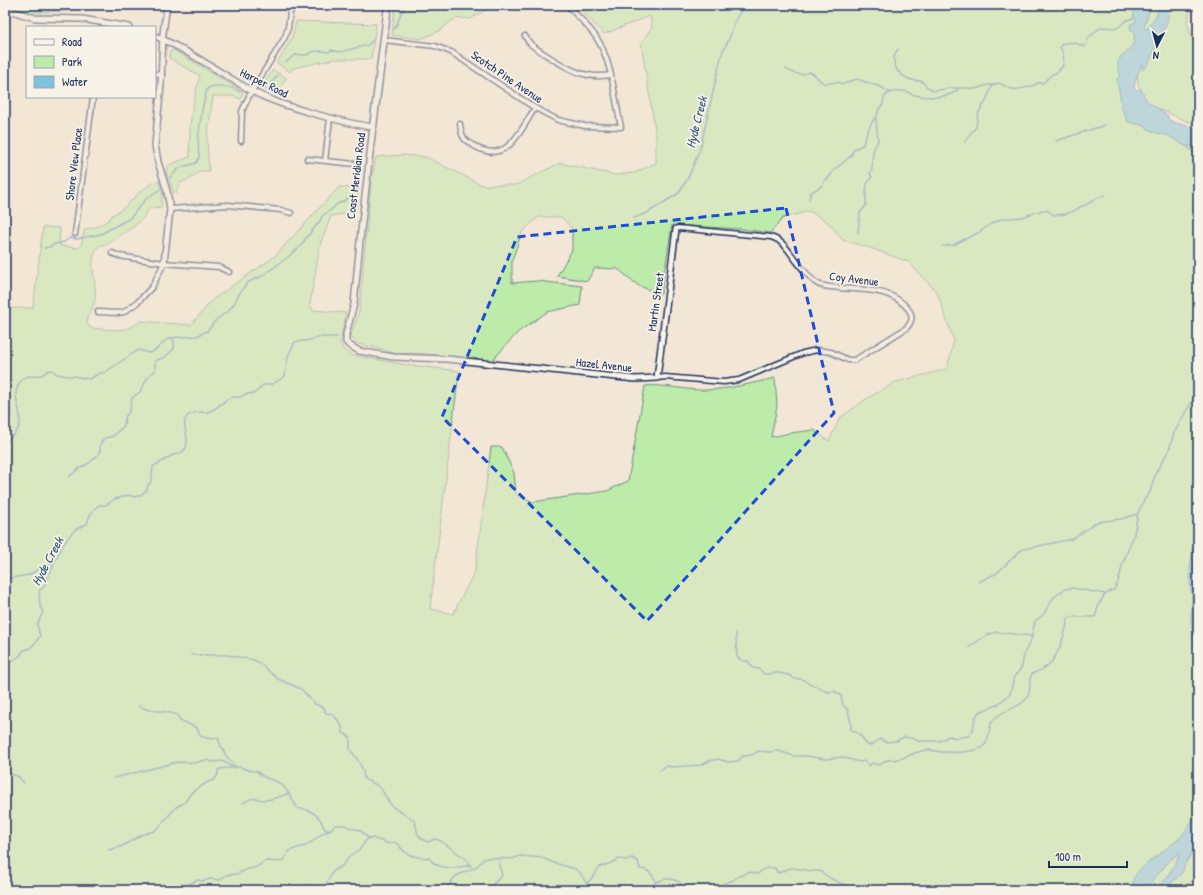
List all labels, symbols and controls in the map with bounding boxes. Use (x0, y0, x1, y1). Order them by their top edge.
legend (26, 26, 156, 98)
north arrow (1137, 26, 1177, 66)
text: Road (62, 33, 82, 50)
street label: Scotch Pine Avenue (468, 46, 547, 107)
text: N (1152, 49, 1160, 63)
text: Park (62, 53, 82, 70)
street label: Harper Road (237, 64, 292, 102)
text: Water (62, 73, 88, 90)
water label: Hyde Creek (681, 93, 711, 150)
street label: Shore View Place (61, 126, 86, 201)
street label: Coast Meridian Road (342, 132, 369, 220)
street label: Coy Avenue (828, 267, 880, 290)
street label: Martin Street (643, 270, 668, 333)
street label: Hazel Avenue (575, 353, 633, 376)
water label: Hyde Creek (27, 532, 68, 588)
scale bar (1049, 843, 1127, 869)
text: 100 m (1055, 848, 1081, 865)

